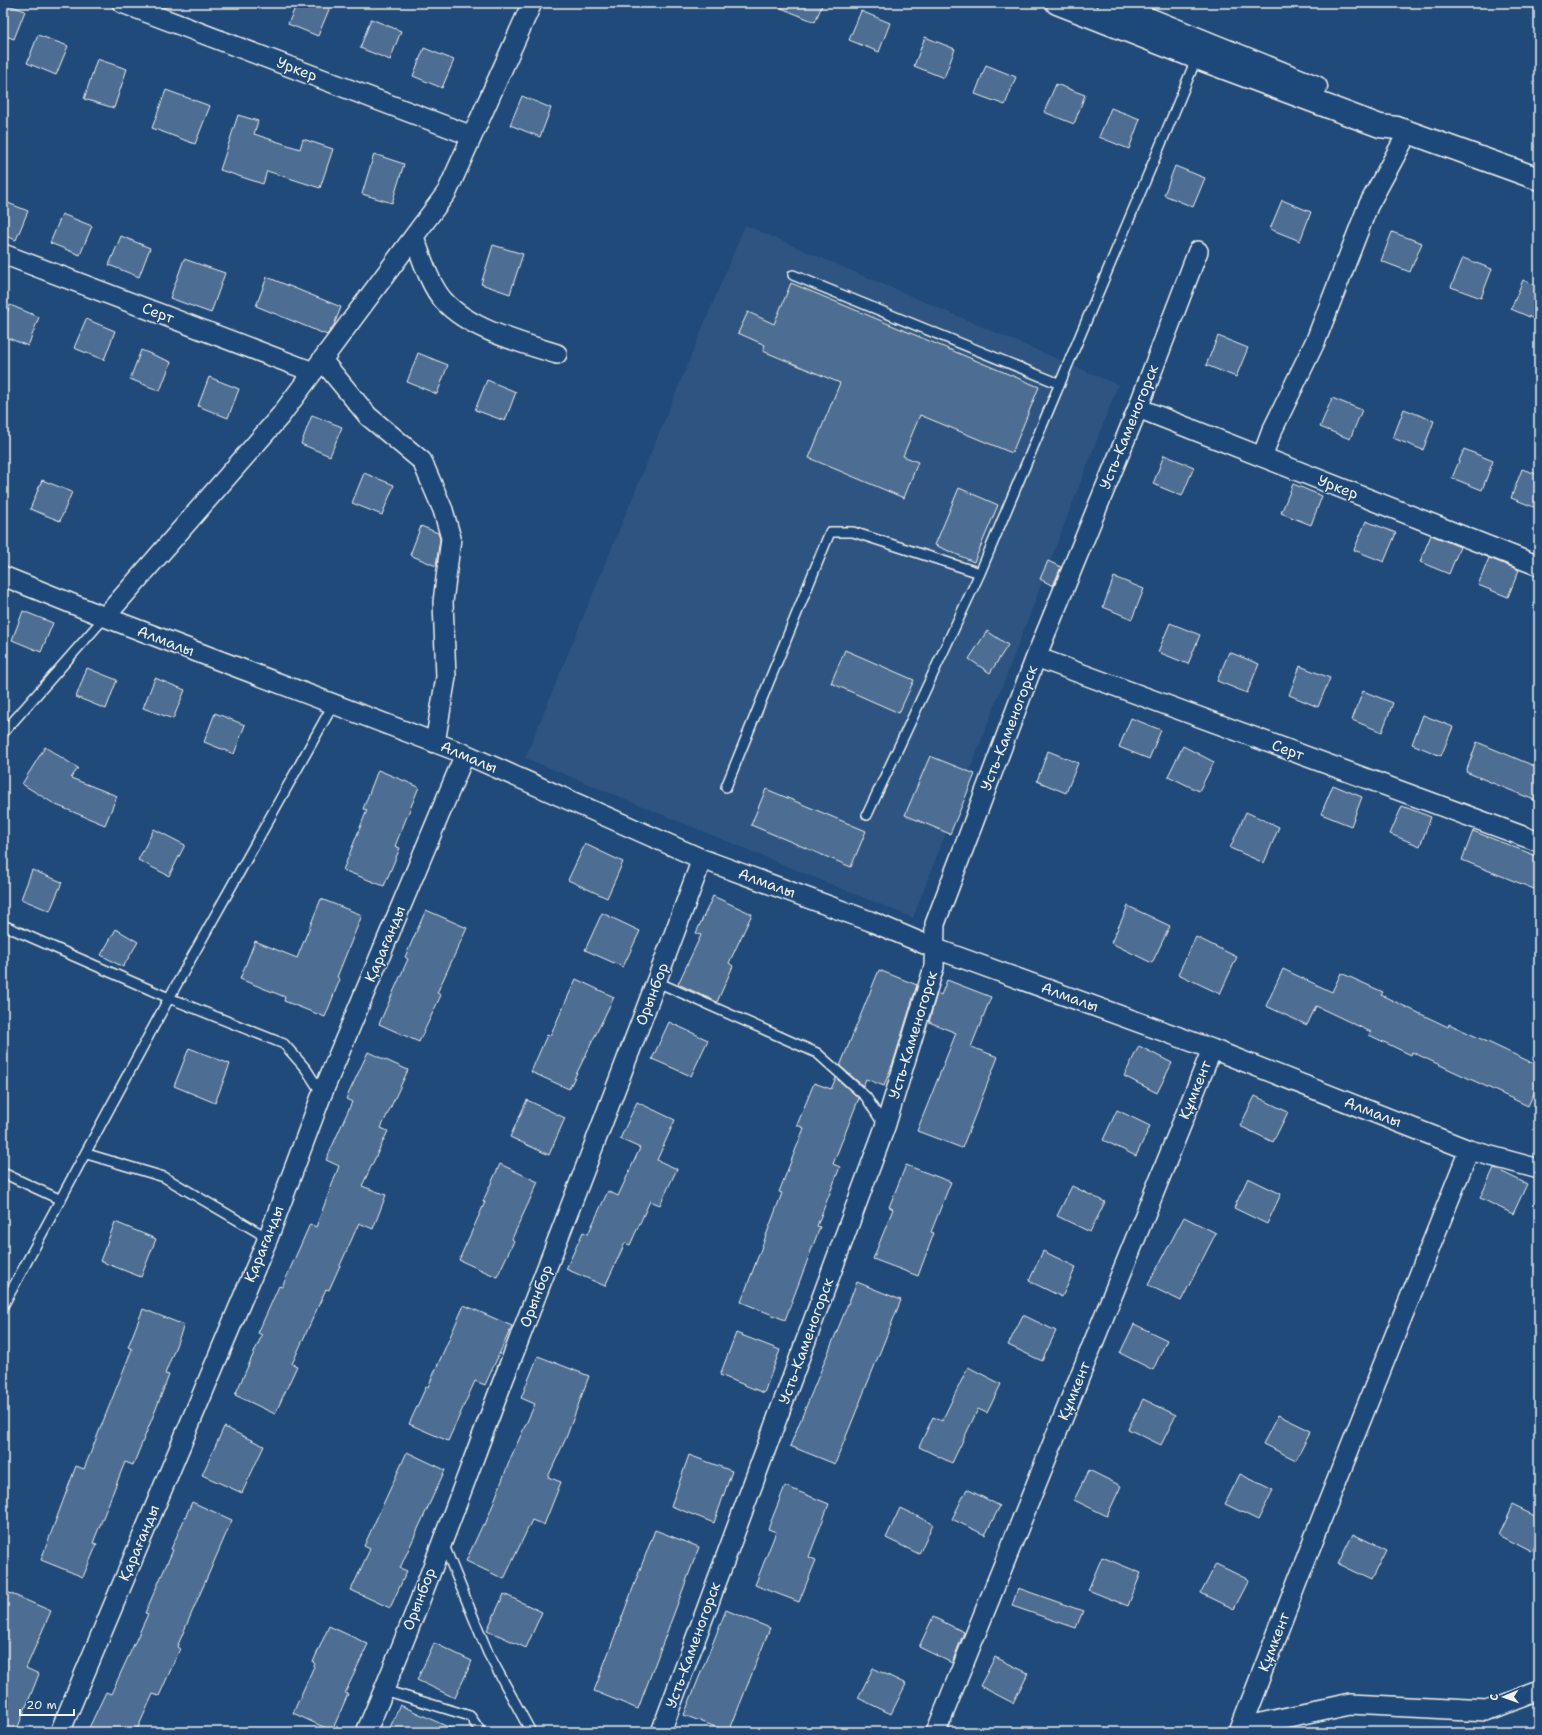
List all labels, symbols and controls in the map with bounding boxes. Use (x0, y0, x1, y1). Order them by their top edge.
street label: Уркер (274, 52, 320, 86)
street label: Серт (139, 298, 177, 328)
street label: Усть-Каменогорск (1095, 362, 1163, 492)
street label: Уркер (1315, 470, 1361, 504)
street label: Алмалы (135, 621, 197, 661)
street label: Усть-Каменогорск (976, 662, 1042, 794)
street label: Серт (1269, 735, 1307, 765)
street label: Алмалы (438, 736, 500, 778)
street label: Алмалы (736, 863, 798, 903)
street label: Қарағанды (360, 903, 410, 985)
street label: Орынбор (631, 960, 673, 1028)
street label: Усть-Каменогорск (884, 968, 942, 1102)
street label: Алмалы (1039, 977, 1101, 1017)
street label: Құмкент (1174, 1057, 1216, 1122)
street label: Алмалы (1342, 1092, 1404, 1132)
street label: Қарағанды (240, 1203, 288, 1285)
street label: Орынбор (515, 1262, 557, 1330)
street label: Усть-Каменогорск (774, 1275, 838, 1407)
street label: Құмкент (1053, 1358, 1095, 1423)
street label: Қарағанды (114, 1502, 164, 1584)
street label: Орынбор (398, 1565, 440, 1633)
street label: Усть-Каменогорск (661, 1579, 725, 1711)
street label: Құмкент (1254, 1609, 1295, 1674)
north arrow (1484, 1677, 1524, 1717)
scale bar (20, 1691, 74, 1717)
text: С (1487, 1693, 1502, 1701)
text: 20 m (26, 1697, 57, 1713)

